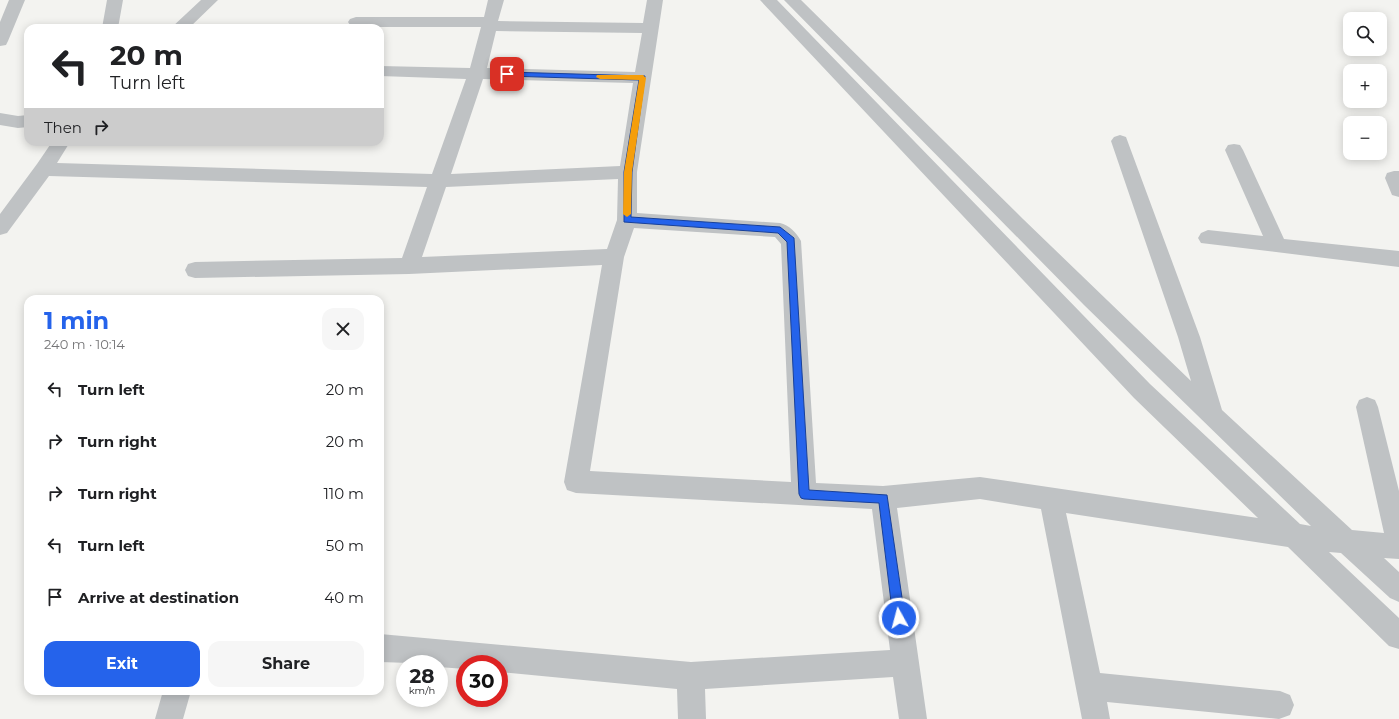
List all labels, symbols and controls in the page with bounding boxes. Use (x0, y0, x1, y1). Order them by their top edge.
map controls (1343, 12, 1387, 160)
button: search (1343, 12, 1387, 56)
text: 20 m (110, 38, 183, 72)
icon: left (44, 40, 96, 92)
pin (490, 57, 524, 91)
icon: arrive (496, 63, 518, 85)
button: + (1343, 64, 1387, 108)
text: Turn left (110, 72, 185, 94)
icon: right (90, 116, 112, 138)
button: − (1343, 116, 1387, 160)
text: Then (44, 118, 82, 137)
text: 1 min (44, 306, 109, 335)
button: close (322, 308, 364, 350)
text: 240 m · 10:14 (44, 336, 125, 352)
icon: left (44, 378, 66, 400)
text: Turn left (78, 380, 145, 399)
text: 20 m (326, 380, 364, 399)
icon: right (44, 430, 66, 452)
text: Turn right (78, 432, 157, 451)
text: 20 m (326, 432, 364, 451)
icon: right (44, 482, 66, 504)
text: Turn right (78, 484, 157, 503)
text: 110 m (323, 484, 364, 503)
icon: left (44, 534, 66, 556)
text: Turn left (78, 536, 145, 555)
text: 50 m (326, 536, 364, 555)
icon: arrive (44, 586, 66, 608)
text: Arrive at destination (78, 588, 239, 607)
text: 40 m (324, 588, 364, 607)
position arrow (878, 597, 920, 639)
button: Exit (44, 641, 200, 687)
button: Share (208, 641, 364, 687)
speed limit sign: 30 (456, 655, 508, 707)
text: 28 (410, 664, 435, 688)
text: km/h (409, 684, 435, 697)

